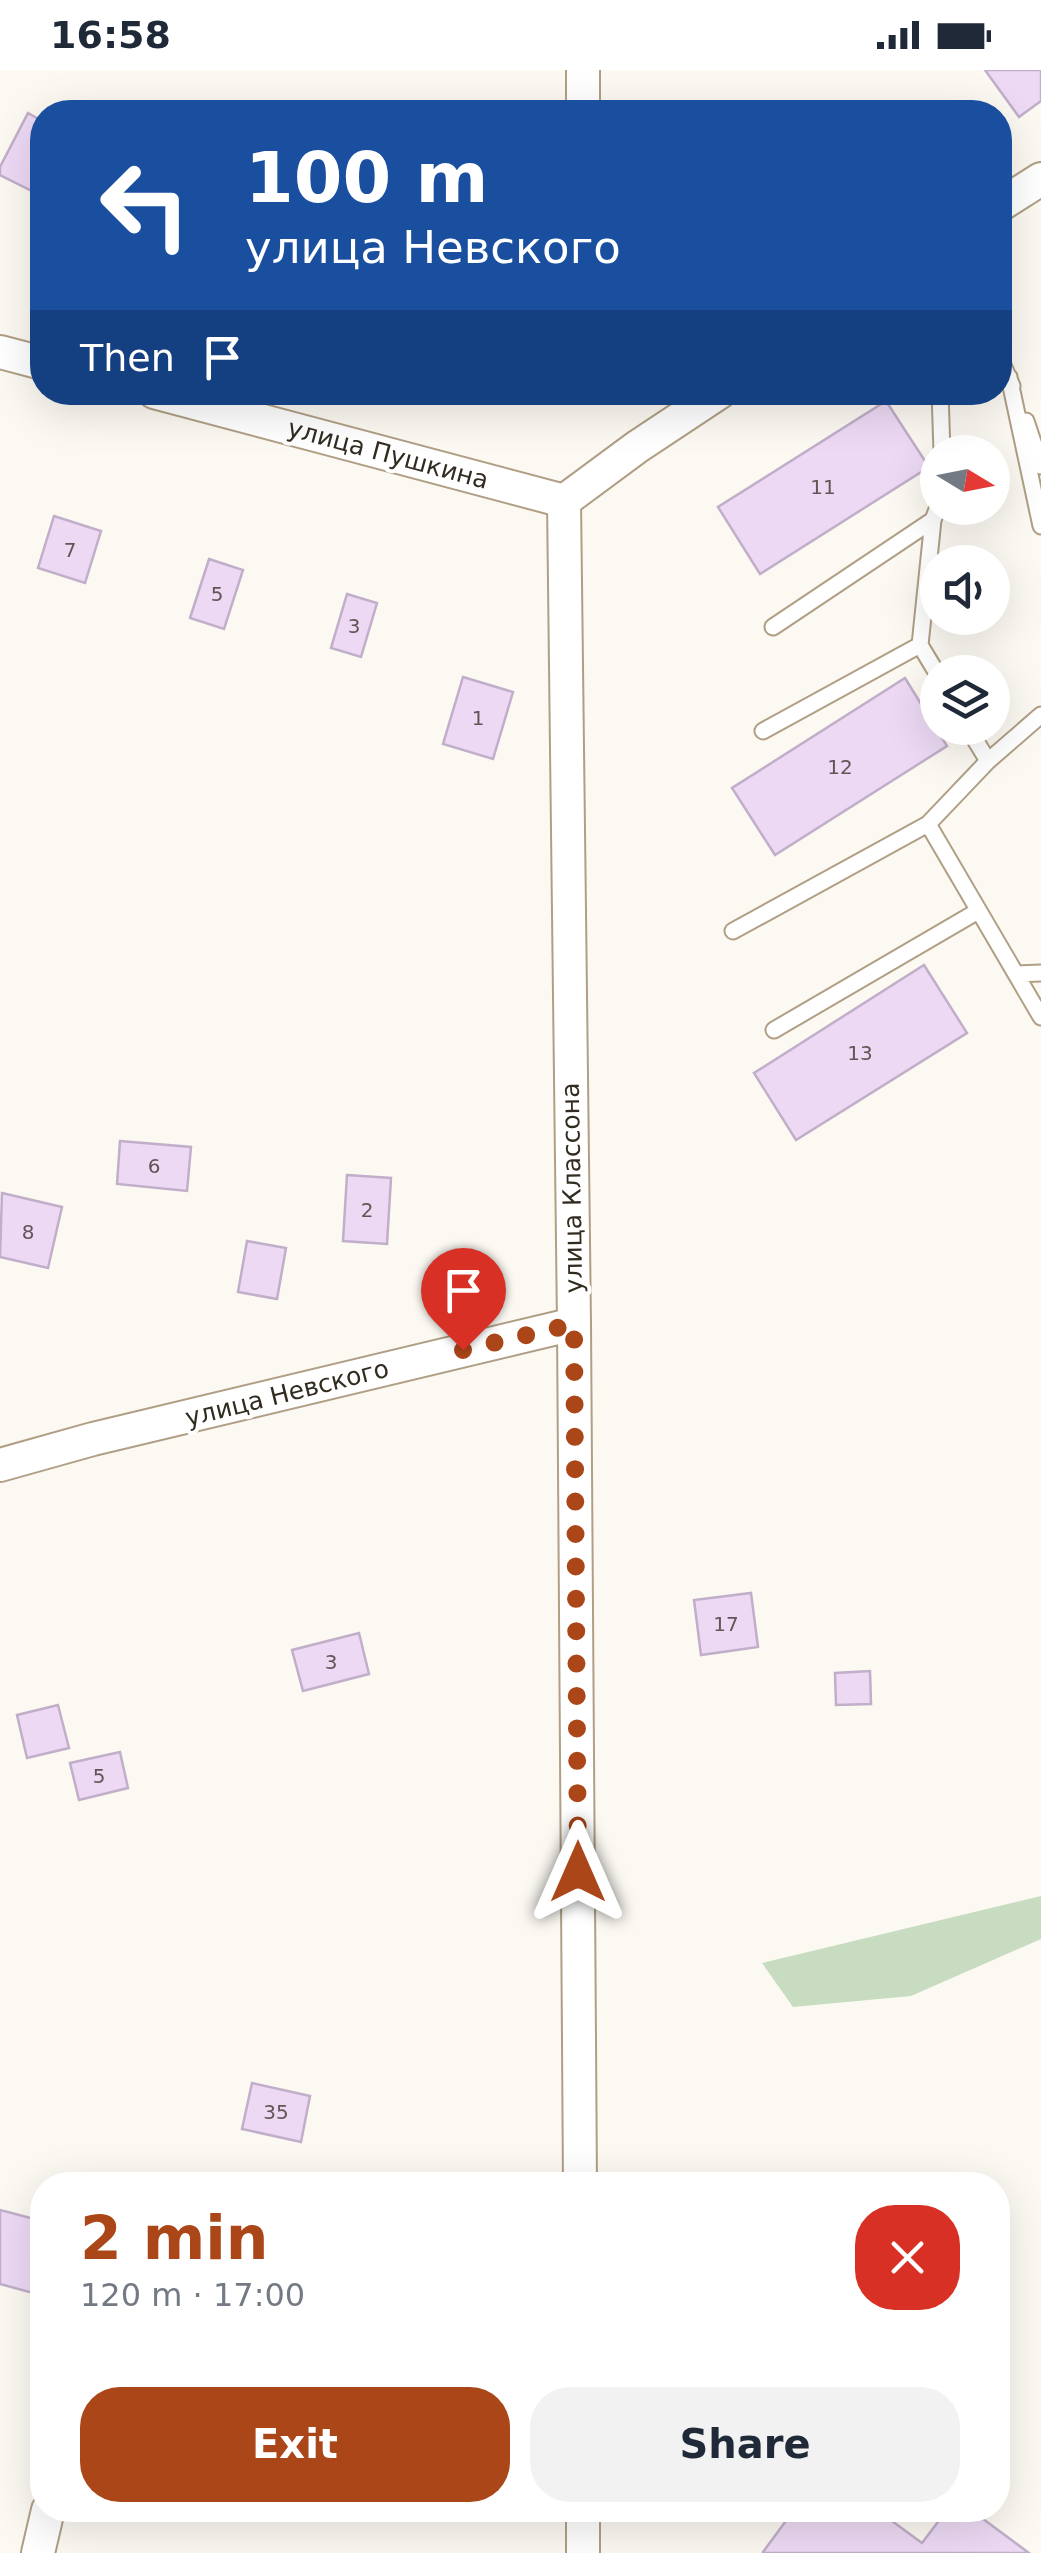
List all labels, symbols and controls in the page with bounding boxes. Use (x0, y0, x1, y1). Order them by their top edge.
text: 16:58 (50, 13, 171, 57)
text: 100 m (245, 137, 488, 219)
icon: left (80, 140, 210, 270)
text: улица Невского (245, 221, 621, 274)
icon: arrive (195, 330, 250, 385)
text: Then (80, 336, 175, 380)
street label: улица Пушкина (284, 413, 492, 495)
north arrow (920, 435, 1010, 525)
map controls (920, 435, 1010, 745)
house number: 11 (810, 475, 836, 499)
house number: 7 (64, 538, 76, 562)
button: sound (920, 545, 1010, 635)
house number: 5 (211, 582, 223, 606)
house number: 3 (348, 614, 360, 638)
button: layers (920, 655, 1010, 745)
house number: 1 (472, 706, 484, 730)
house number: 12 (827, 755, 853, 779)
house number: 13 (847, 1041, 873, 1065)
street label: улица Классона (556, 1082, 588, 1294)
house number: 6 (148, 1154, 160, 1178)
house number: 2 (361, 1198, 373, 1222)
house number: 8 (22, 1220, 34, 1244)
pin (421, 1248, 506, 1351)
icon: arrive (436, 1263, 491, 1318)
street label: улица Невского (182, 1354, 392, 1432)
house number: 17 (713, 1612, 739, 1636)
house number: 3 (325, 1650, 337, 1674)
house number: 5 (93, 1764, 105, 1788)
position arrow (526, 1820, 630, 1924)
house number: 35 (263, 2100, 289, 2124)
text: 2 min (80, 2203, 268, 2273)
button: close (855, 2205, 960, 2310)
text: 120 m · 17:00 (80, 2276, 305, 2314)
button: Exit (80, 2387, 510, 2502)
button: Share (530, 2387, 960, 2502)

